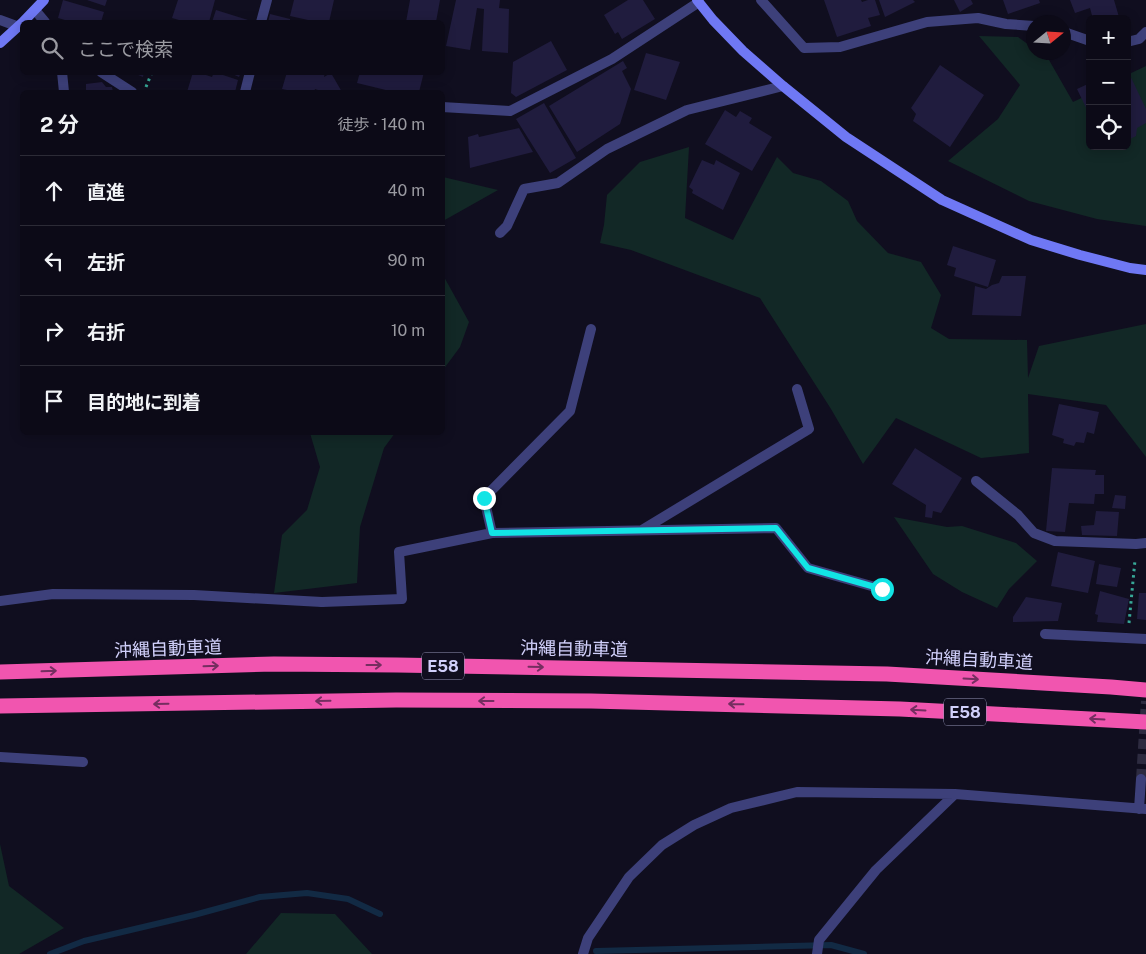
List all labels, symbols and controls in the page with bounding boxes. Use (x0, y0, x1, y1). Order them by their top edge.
north arrow (1026, 15, 1071, 60)
map controls (1086, 15, 1131, 150)
button: + (1086, 15, 1131, 60)
search box (20, 20, 445, 75)
icon: search (38, 34, 66, 62)
text: ここで検索 (78, 38, 173, 60)
button: − (1086, 60, 1131, 105)
button: locate (1086, 105, 1131, 150)
text: 2 分 (40, 112, 79, 137)
text: 徒歩 · 140 m (338, 115, 425, 134)
icon: ahead (40, 177, 68, 205)
text: 直進 (87, 181, 125, 203)
text: 40 m (387, 181, 425, 200)
icon: left (40, 247, 68, 275)
text: 左折 (87, 251, 125, 273)
text: 90 m (388, 251, 425, 270)
icon: right (40, 317, 68, 345)
text: 右折 (87, 321, 125, 343)
text: 10 m (391, 321, 425, 340)
icon: arrive (40, 387, 68, 415)
text: 目的地に到着 (87, 391, 201, 413)
route end (473, 487, 496, 510)
route start (871, 578, 894, 601)
street label: 沖縄自動車道 (114, 636, 222, 661)
street label: 沖縄自動車道 (520, 637, 628, 660)
street label: 沖縄自動車道 (925, 646, 1034, 673)
road number: E58 (422, 652, 464, 679)
one-way arrow (365, 660, 381, 670)
one-way arrow (202, 661, 219, 671)
one-way arrow (528, 662, 544, 672)
one-way arrow (40, 666, 56, 676)
one-way arrow (962, 674, 978, 683)
one-way arrow (316, 696, 332, 706)
one-way arrow (478, 696, 494, 706)
one-way arrow (153, 699, 170, 709)
road number: E58 (944, 699, 986, 726)
one-way arrow (728, 700, 744, 709)
one-way arrow (910, 705, 926, 714)
one-way arrow (1090, 715, 1106, 724)

